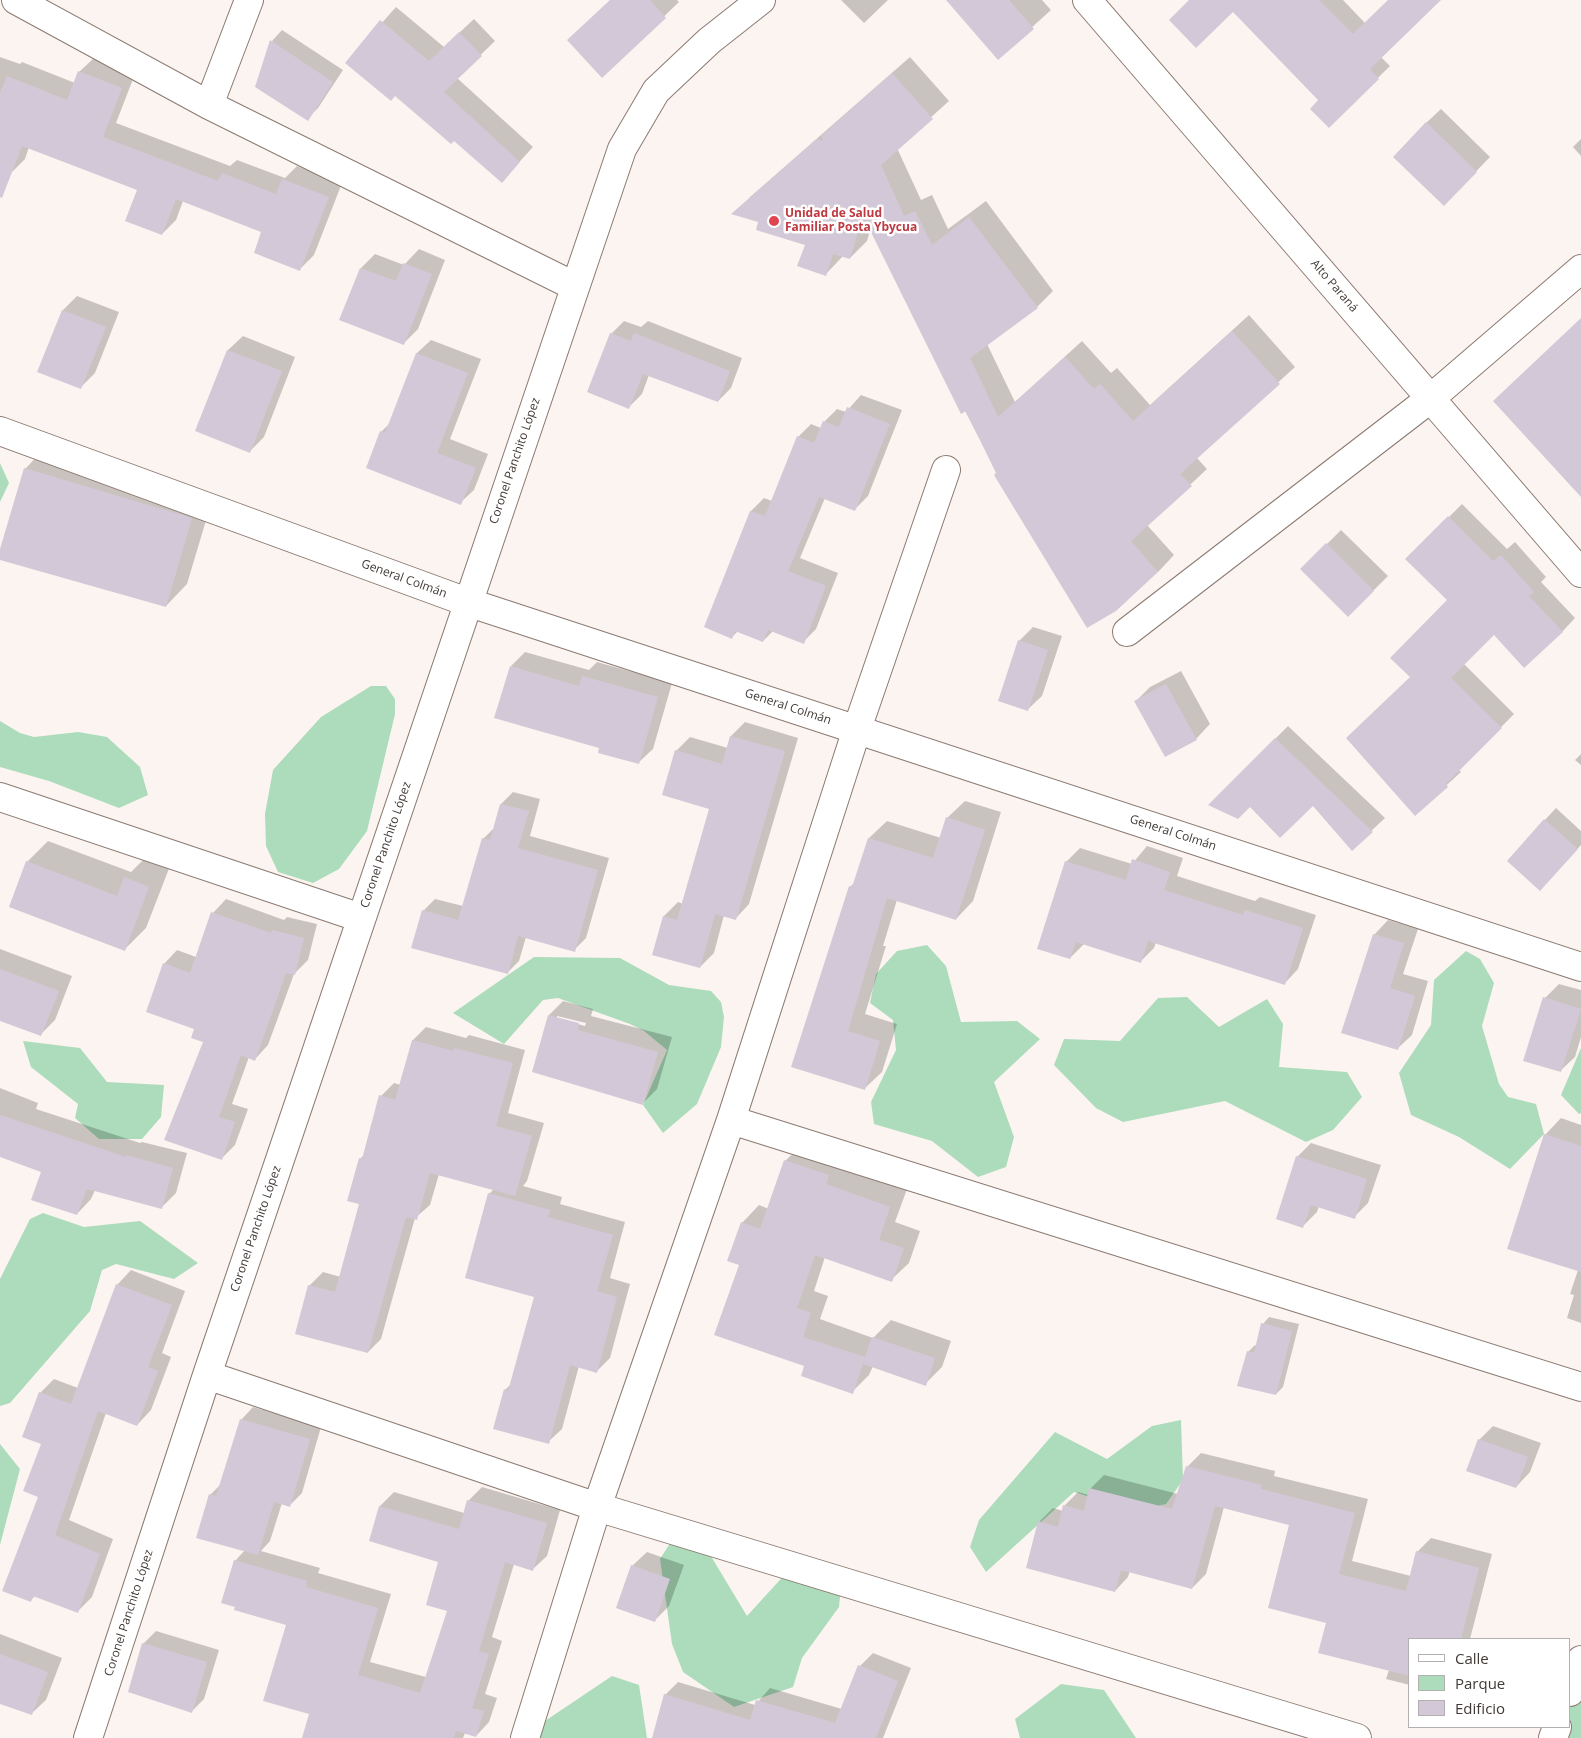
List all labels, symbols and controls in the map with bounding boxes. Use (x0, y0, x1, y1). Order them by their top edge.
place label: Unidad de Salud Familiar Posta Ybycua (785, 207, 917, 235)
marker: Unidad de Salud Familiar Posta Ybycua (767, 214, 781, 228)
street label: Alto Paraná (1307, 257, 1361, 315)
street label: Coronel Panchito López (487, 396, 543, 526)
street label: General Colmán (359, 557, 449, 601)
street label: General Colmán (743, 686, 833, 728)
street label: Coronel Panchito López (358, 780, 414, 910)
street label: General Colmán (1128, 812, 1218, 854)
street label: Coronel Panchito López (228, 1164, 284, 1294)
street label: Coronel Panchito López (102, 1548, 156, 1678)
legend (1408, 1638, 1571, 1728)
text: Calle (1455, 1648, 1489, 1668)
text: Parque (1455, 1673, 1505, 1693)
text: Edificio (1455, 1698, 1505, 1718)

